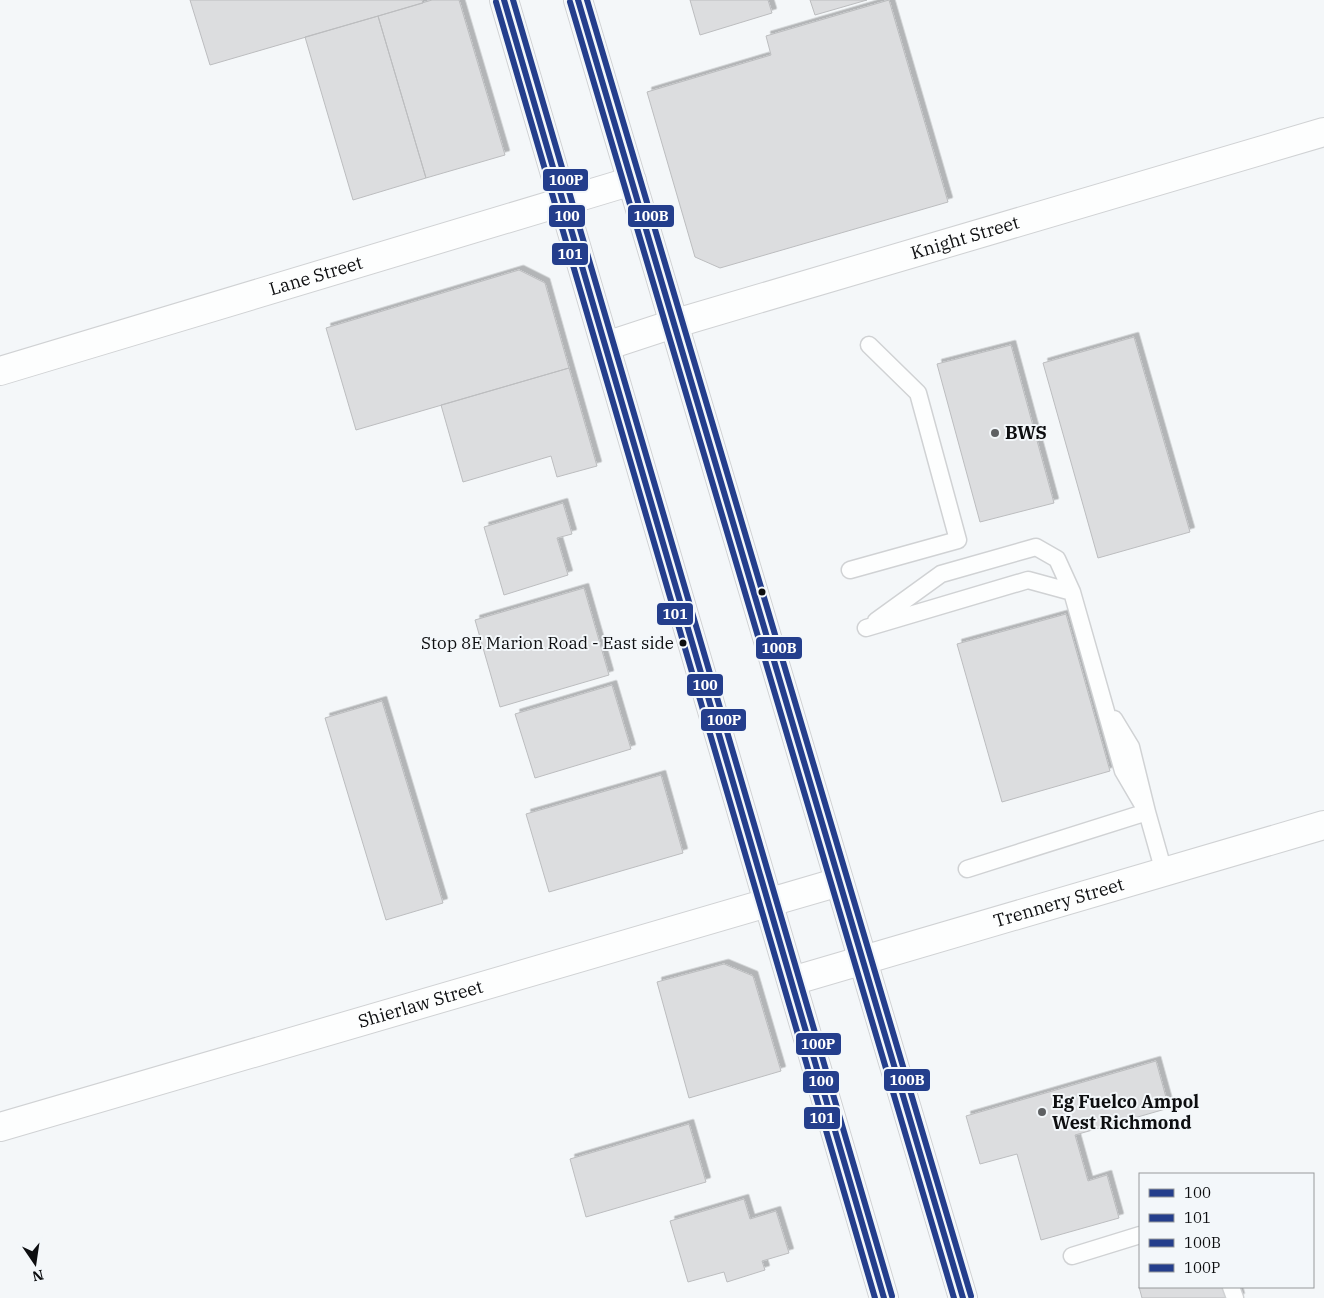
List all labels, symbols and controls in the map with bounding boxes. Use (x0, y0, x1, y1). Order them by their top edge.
line badge: 100P (542, 168, 589, 192)
text: 100P (549, 171, 584, 189)
line badge: 100 (548, 204, 586, 228)
line badge: 100B (627, 204, 675, 228)
text: 100 (554, 207, 580, 225)
text: 100B (633, 207, 669, 225)
street label: Knight Street (908, 211, 1022, 264)
line badge: 101 (551, 242, 589, 266)
text: 101 (557, 245, 583, 263)
street label: Lane Street (266, 251, 365, 300)
place label: BWS (1005, 421, 1047, 444)
marker: BWS (989, 427, 1001, 439)
unlabelled marker (757, 587, 767, 597)
line badge: 101 (656, 602, 694, 626)
text: 101 (662, 605, 688, 623)
place label: Stop 8E Marion Road - East side (421, 632, 674, 654)
line badge: 100B (755, 636, 803, 660)
marker: Stop 8E Marion Road - East side (678, 638, 688, 648)
text: 100B (761, 639, 797, 657)
line badge: 100 (686, 673, 724, 697)
text: 100 (692, 676, 718, 694)
line badge: 100P (700, 708, 747, 732)
text: 100P (707, 711, 742, 729)
street label: Trennery Street (991, 872, 1127, 932)
street label: Shierlaw Street (355, 975, 485, 1033)
line badge: 100P (795, 1032, 842, 1056)
text: 100P (801, 1035, 836, 1053)
line badge: 100B (883, 1068, 931, 1092)
line badge: 100 (802, 1070, 840, 1094)
text: 100B (889, 1071, 925, 1089)
text: 100 (808, 1072, 834, 1090)
place label: Eg Fuelco Ampol West Richmond (1052, 1090, 1199, 1134)
line badge: 101 (803, 1106, 841, 1130)
marker: Eg Fuelco Ampol West Richmond (1036, 1106, 1048, 1118)
text: 101 (809, 1109, 835, 1127)
legend (1139, 1173, 1314, 1288)
text: 100 (1184, 1183, 1211, 1202)
text: 101 (1184, 1208, 1211, 1227)
text: 100B (1184, 1233, 1221, 1252)
north arrow (10, 1238, 60, 1288)
text: 100P (1184, 1258, 1220, 1277)
text: N (31, 1266, 45, 1286)

